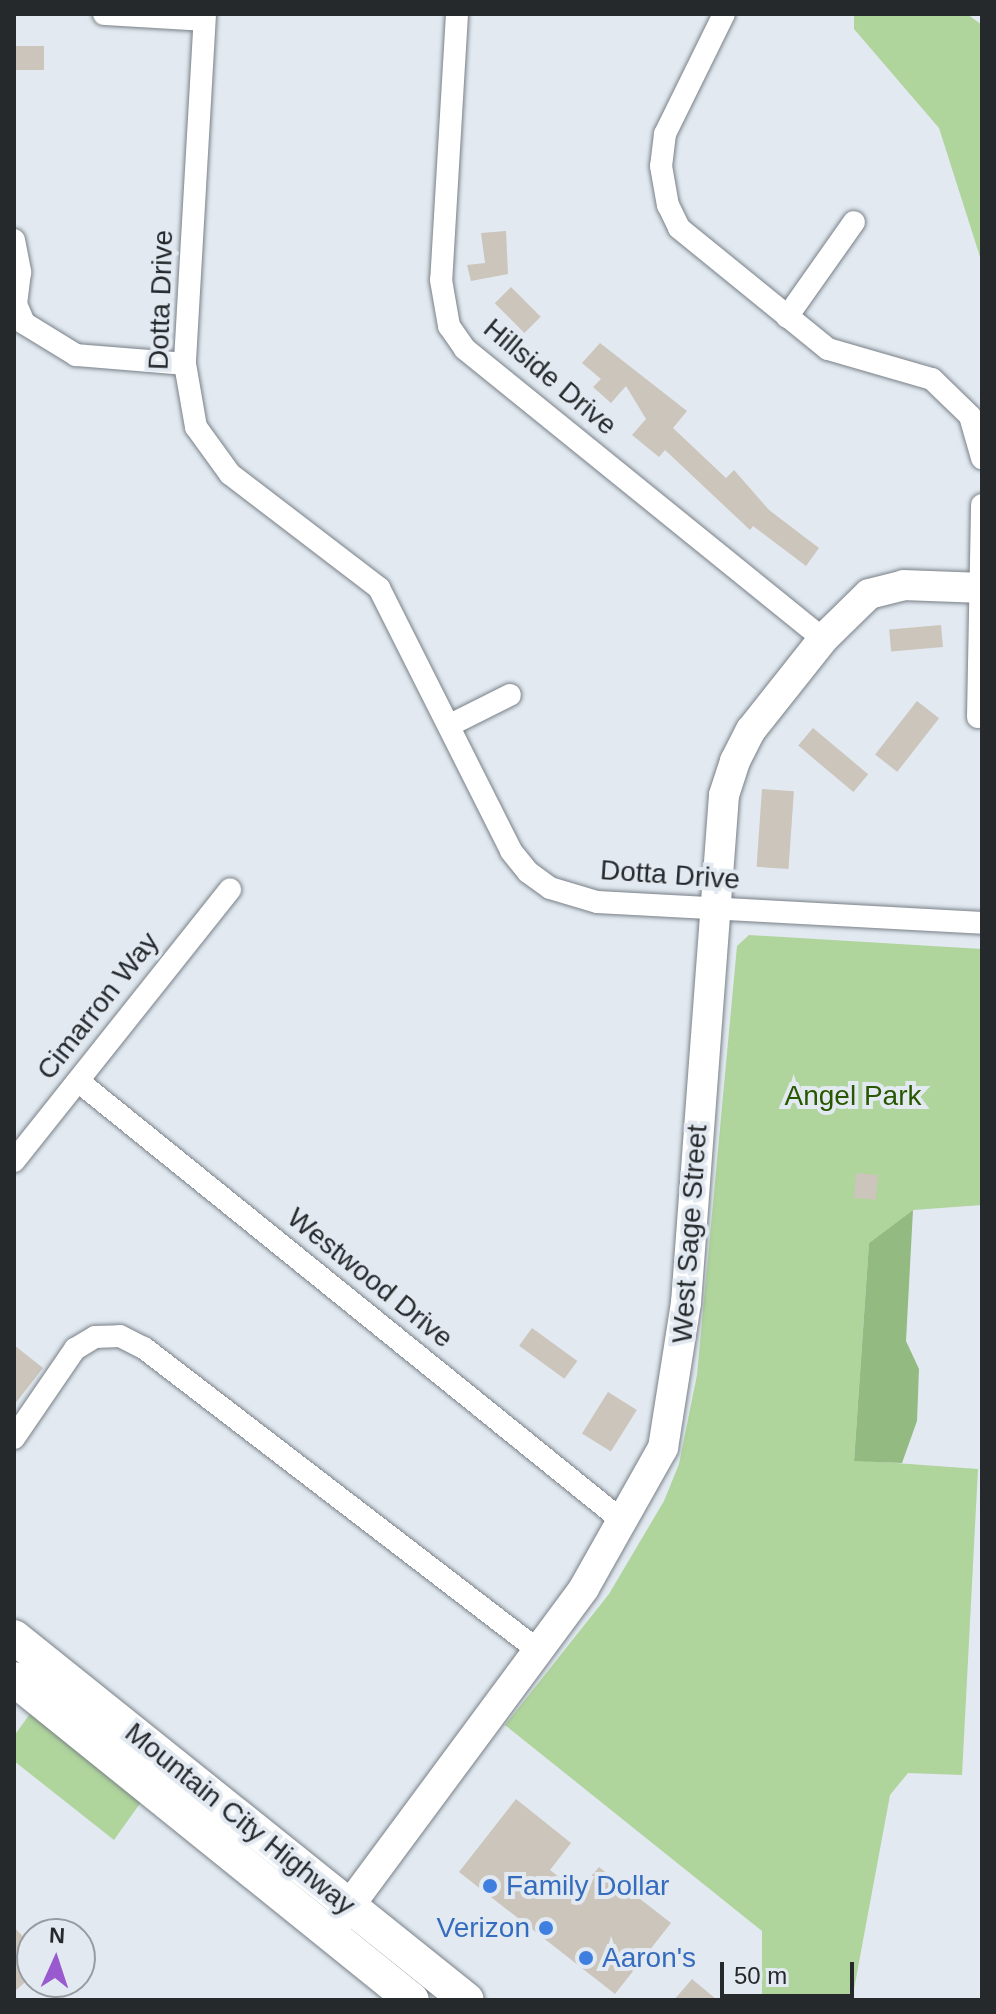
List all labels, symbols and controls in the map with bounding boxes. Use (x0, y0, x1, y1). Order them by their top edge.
street label: Dotta Drive (142, 229, 180, 371)
street label: Hillside Drive (477, 312, 623, 442)
street label: Dotta Drive (599, 853, 741, 897)
street label: Cimarron Way (30, 926, 166, 1086)
park label: Angel Park (785, 1079, 921, 1113)
street label: West Sage Street (666, 1124, 714, 1344)
street label: Westwood Drive (280, 1201, 460, 1355)
street label: Mountain City Highway (118, 1716, 362, 1922)
place label: Family Dollar (506, 1869, 669, 1903)
marker: Family Dollar (481, 1877, 499, 1895)
place label: Verizon (437, 1911, 530, 1945)
north arrow (16, 1918, 96, 1998)
marker: Verizon (537, 1919, 555, 1937)
text: N (49, 1923, 66, 1948)
place label: Aaron's (602, 1941, 696, 1975)
scale bar (724, 1946, 858, 1996)
marker: Aaron's (577, 1949, 595, 1967)
text: 50 m (734, 1962, 787, 1989)

